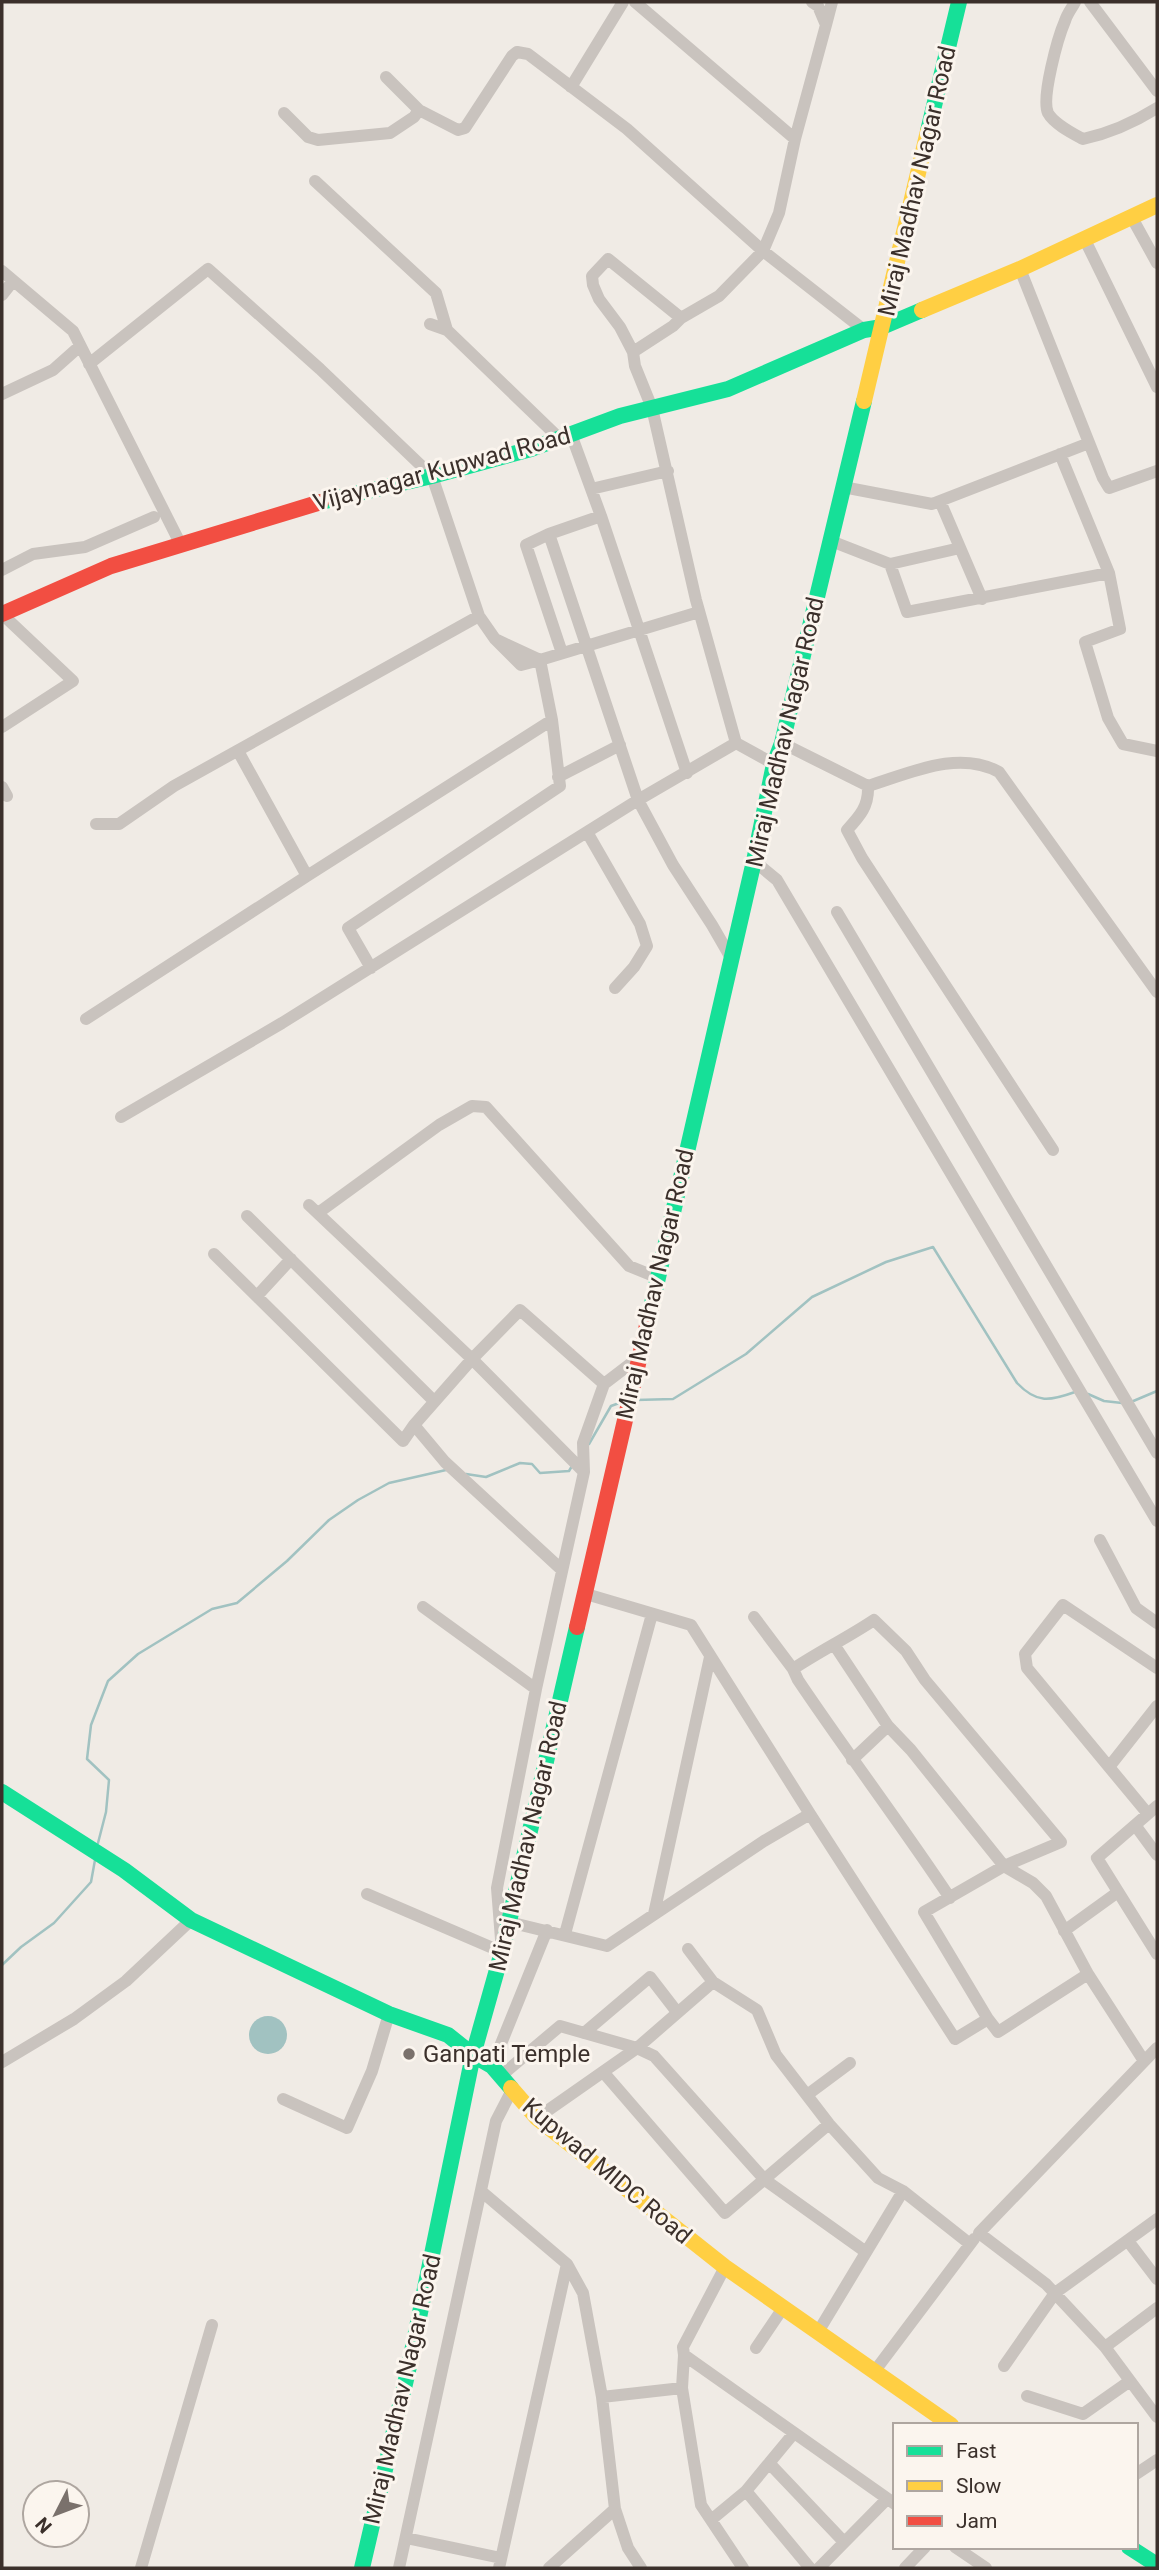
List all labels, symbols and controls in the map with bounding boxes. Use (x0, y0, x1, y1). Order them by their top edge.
street label: Miraj Madhav Nagar Road (872, 43, 962, 319)
street label: Vijaynagar Kupwad Road (310, 421, 574, 517)
street label: Miraj Madhav Nagar Road (740, 594, 830, 870)
street label: Miraj Madhav Nagar Road (610, 1146, 700, 1422)
street label: Miraj Madhav Nagar Road (483, 1698, 573, 1974)
place label: Ganpati Temple (423, 2040, 590, 2068)
marker: Ganpati Temple (401, 2046, 417, 2062)
street label: Kupwad MIDC Road (517, 2092, 697, 2250)
street label: Miraj Madhav Nagar Road (357, 2251, 447, 2527)
legend (893, 2423, 1138, 2549)
text: Fast (956, 2439, 997, 2463)
text: Slow (956, 2474, 1002, 2498)
north arrow (21, 2479, 91, 2549)
text: Jam (956, 2509, 997, 2533)
text: N (31, 2512, 57, 2538)

